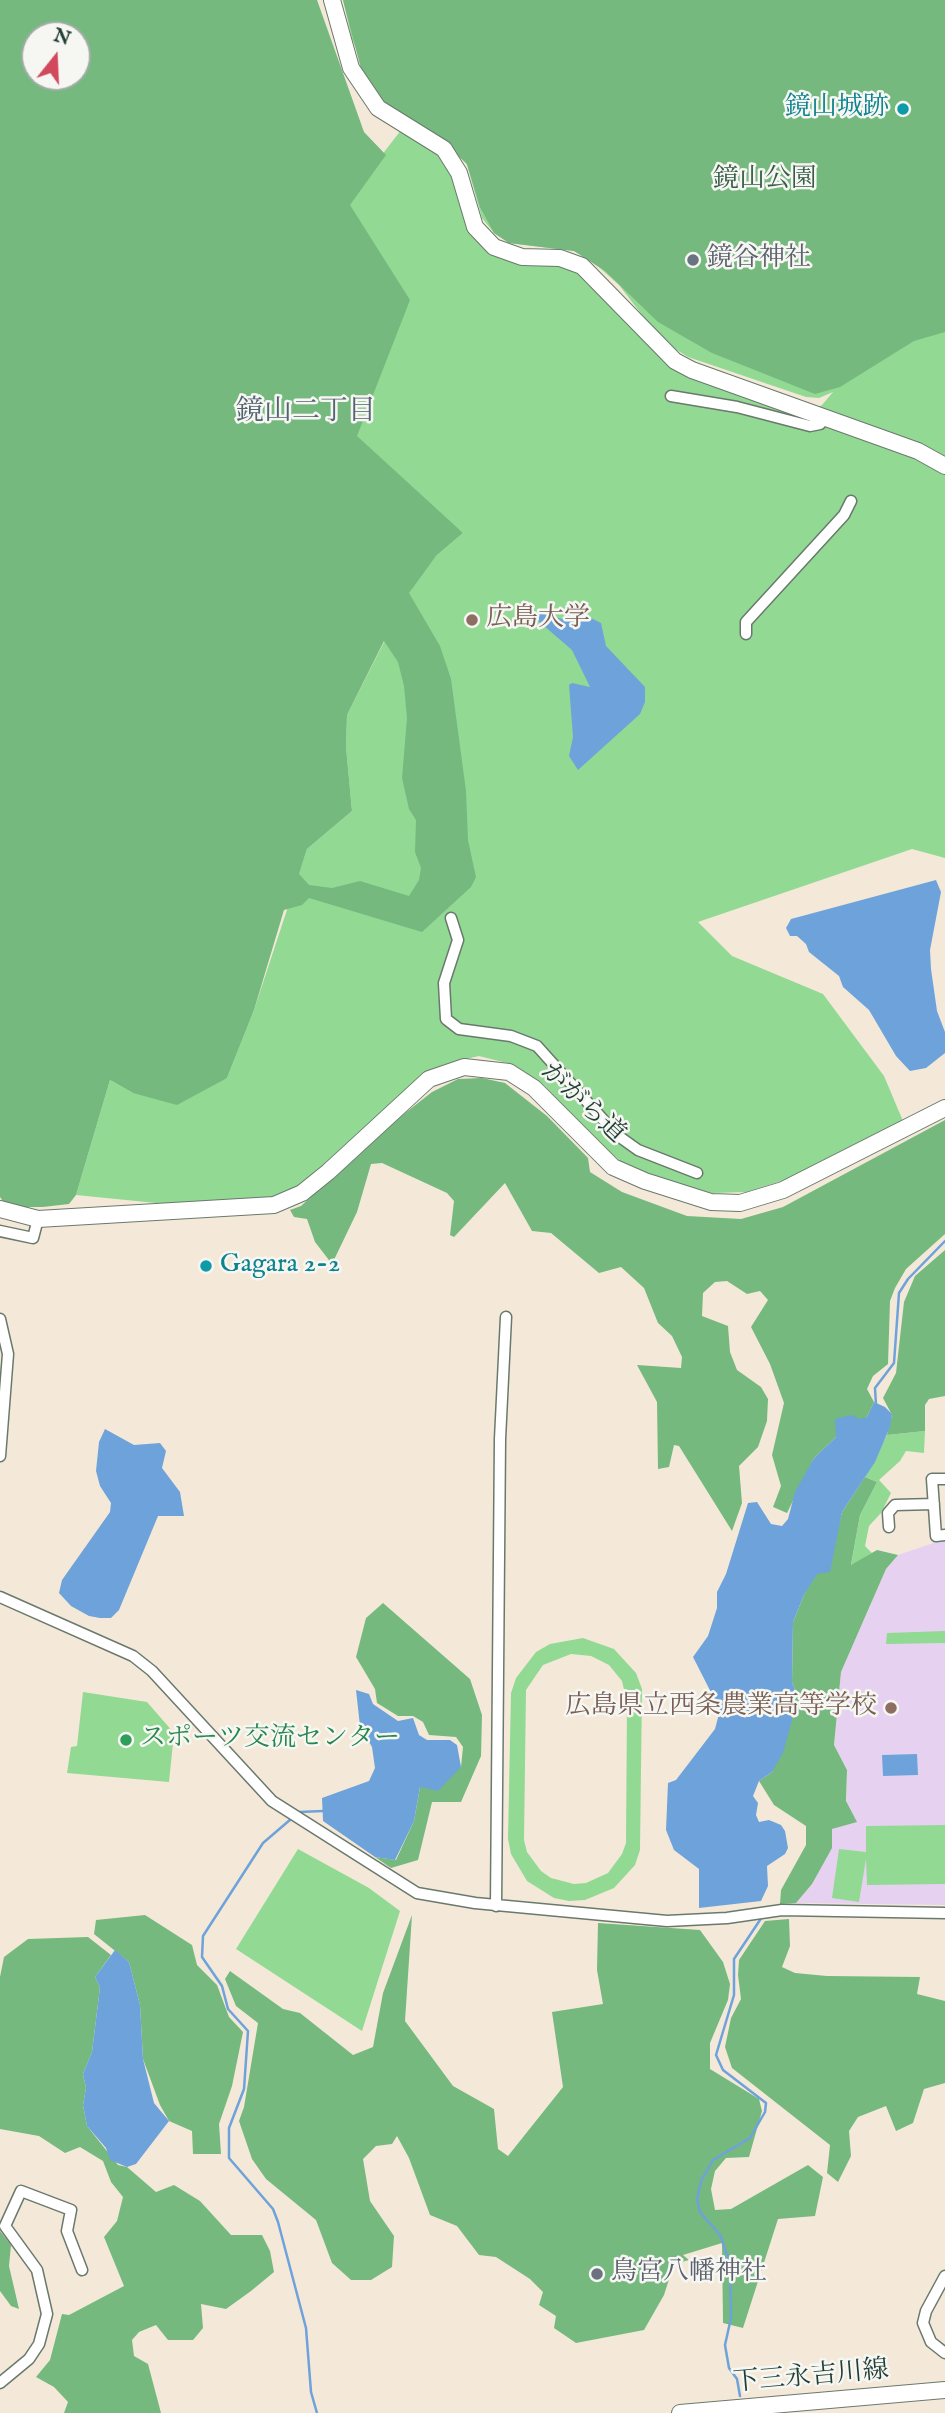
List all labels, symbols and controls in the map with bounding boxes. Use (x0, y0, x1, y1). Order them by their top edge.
north arrow (21, 21, 91, 91)
text: N (50, 24, 73, 52)
place label: 鏡山城跡 (785, 93, 889, 125)
marker: 鏡山城跡 (895, 101, 911, 117)
park label: 鏡山公園 (713, 165, 817, 197)
place label: 鏡谷神社 (707, 244, 811, 276)
marker: 鏡谷神社 (685, 252, 701, 268)
district label: 鏡山二丁目 (236, 396, 376, 430)
place label: 広島大学 (486, 604, 590, 636)
marker: 広島大学 (464, 612, 480, 628)
street label: ががら道 (533, 1057, 631, 1151)
place label: Gagara 2-2 (220, 1250, 340, 1282)
marker: Gagara 2-2 (198, 1258, 214, 1274)
place label: 広島県立西条農業高等学校 (565, 1692, 877, 1724)
marker: 広島県立西条農業高等学校 (883, 1700, 899, 1716)
place label: スポーツ交流センター (140, 1724, 400, 1756)
marker: スポーツ交流センター (118, 1732, 134, 1748)
place label: 鳥宮八幡神社 (611, 2258, 767, 2290)
marker: 鳥宮八幡神社 (589, 2266, 605, 2282)
street label: 下三永吉川線 (732, 2356, 890, 2400)

